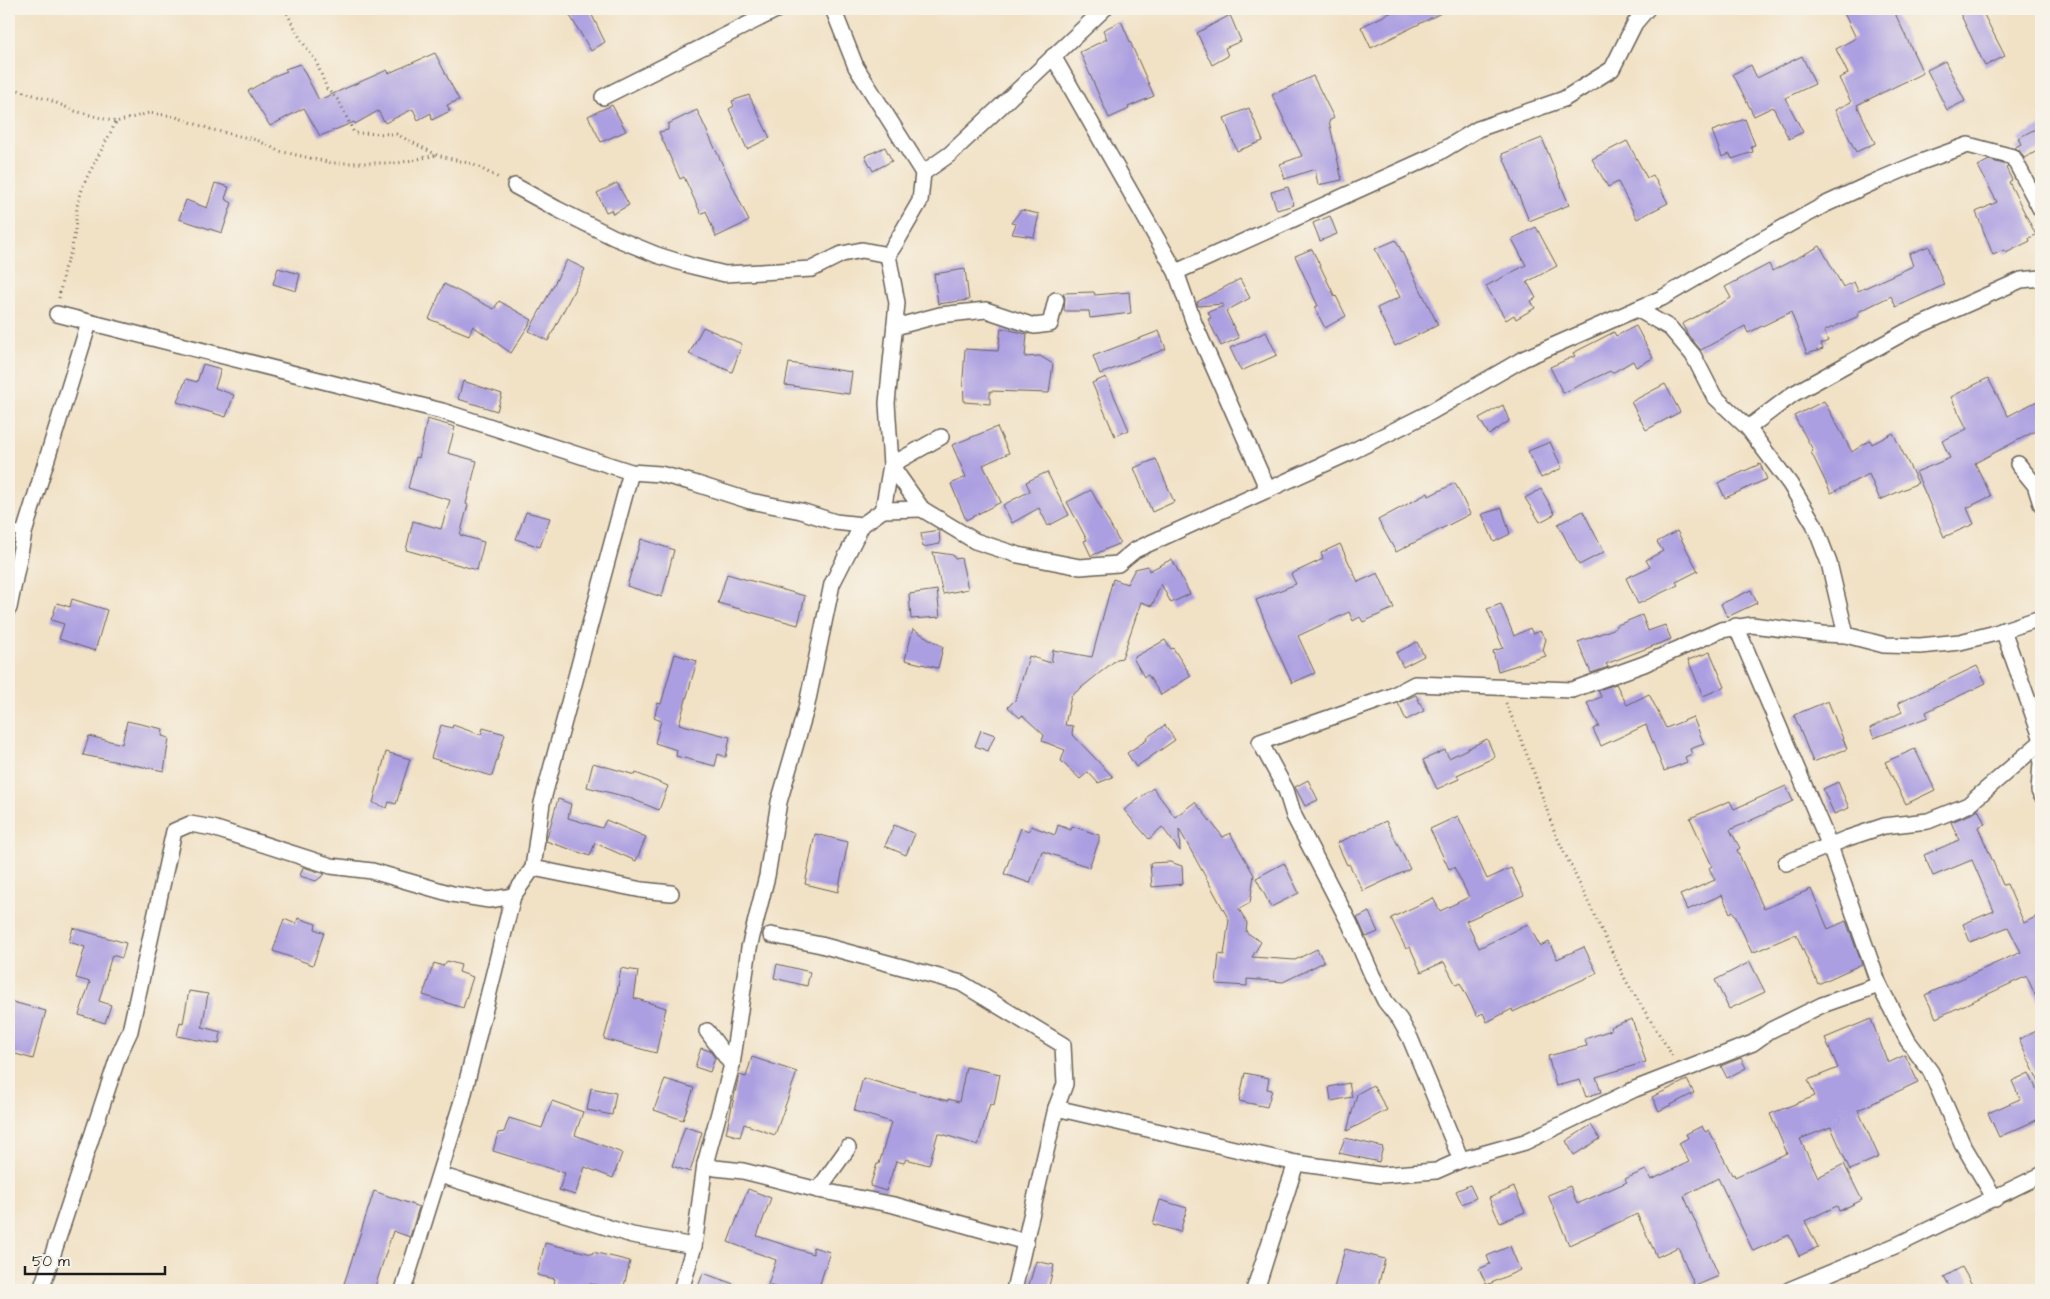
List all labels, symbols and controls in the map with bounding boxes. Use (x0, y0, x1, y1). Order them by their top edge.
scale bar (25, 1244, 165, 1276)
text: 50 m (32, 1251, 70, 1272)

